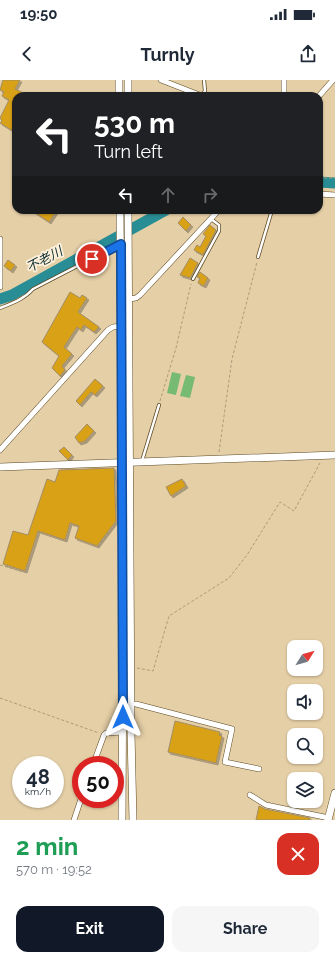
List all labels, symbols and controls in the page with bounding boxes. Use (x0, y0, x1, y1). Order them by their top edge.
text: 19:50 (20, 5, 57, 23)
icon: back (16, 43, 38, 65)
icon: share (297, 43, 319, 65)
text: Turnly (140, 44, 195, 65)
text: 530 m (94, 107, 175, 140)
icon: left (28, 108, 80, 160)
text: Turn left (94, 141, 163, 162)
icon: left (115, 184, 137, 206)
icon: ahead (157, 184, 179, 206)
icon: right (199, 184, 221, 206)
pin (75, 242, 109, 276)
water label: 不老川 (23, 243, 67, 275)
icon: arrive (81, 248, 103, 270)
north arrow (287, 640, 323, 676)
map controls (287, 640, 323, 808)
button: sound (287, 684, 323, 720)
position arrow (102, 696, 144, 738)
button: search (287, 728, 323, 764)
speed limit sign: 50 (72, 756, 124, 808)
text: 48 (26, 765, 50, 789)
button: layers (287, 772, 323, 808)
text: km/h (25, 786, 51, 797)
text: 2 min (16, 832, 78, 861)
button: close (277, 833, 319, 875)
text: 570 m · 19:52 (16, 862, 92, 877)
button: Exit (16, 906, 164, 952)
button: Share (172, 906, 319, 952)

